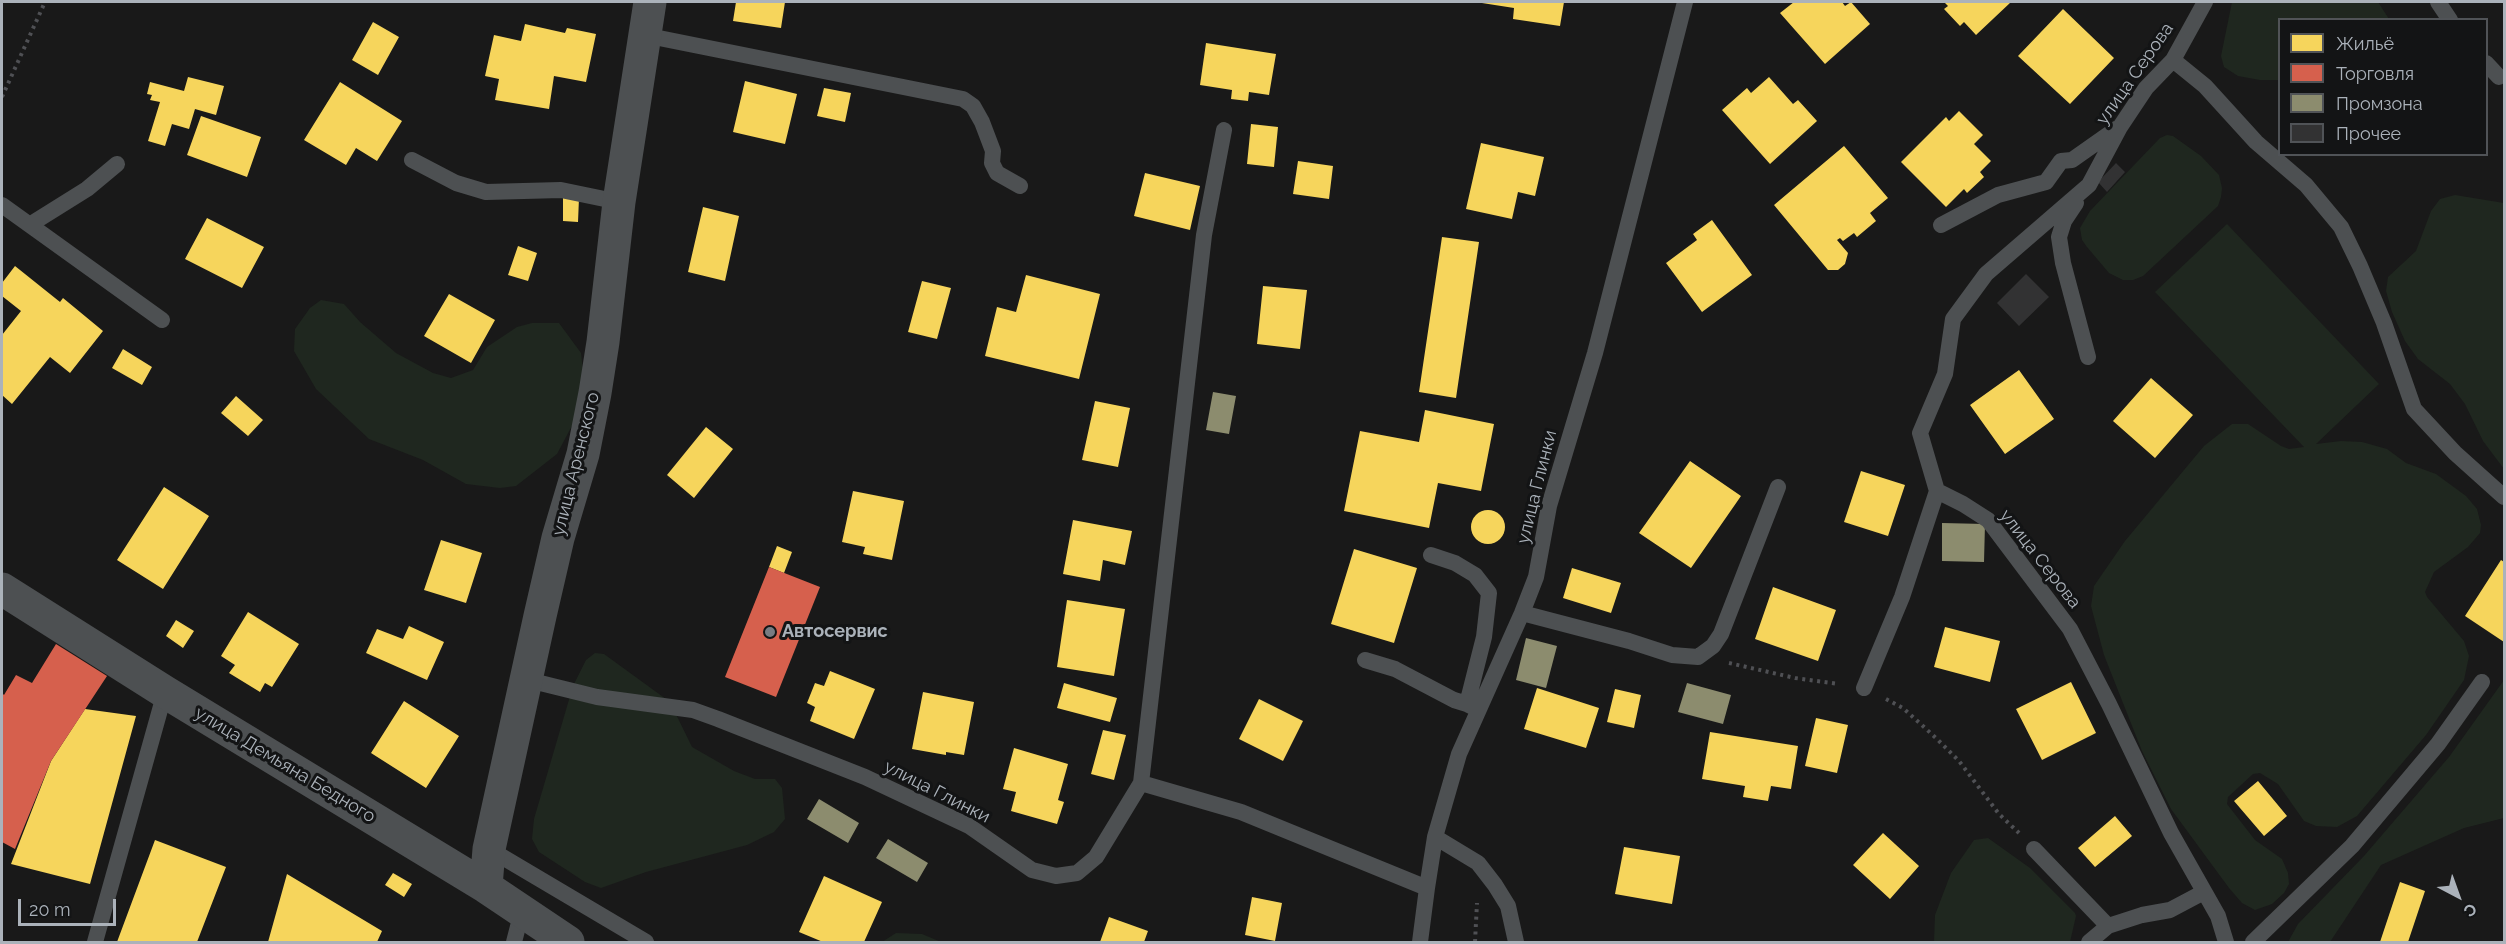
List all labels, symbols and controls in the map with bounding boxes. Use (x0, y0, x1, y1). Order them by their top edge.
legend (2278, 18, 2488, 156)
street label: улица Серова (2092, 19, 2178, 129)
text: Жильё (2336, 33, 2394, 54)
text: Торговля (2336, 63, 2414, 84)
text: Промзона (2336, 93, 2423, 114)
text: Прочее (2336, 123, 2401, 144)
street label: улица Аренского (548, 390, 604, 538)
street label: улица Глинки (1512, 428, 1562, 546)
street label: улица Серова (1995, 505, 2085, 613)
place label: Автосервис (782, 621, 888, 643)
marker: Автосервис (763, 625, 777, 639)
street label: улица Демьяна Бедного (191, 702, 379, 828)
street label: улица Глинки (880, 756, 994, 828)
north arrow (2428, 866, 2488, 926)
scale bar (21, 887, 118, 925)
text: 20 m (29, 899, 71, 920)
text: С (2460, 899, 2481, 921)

